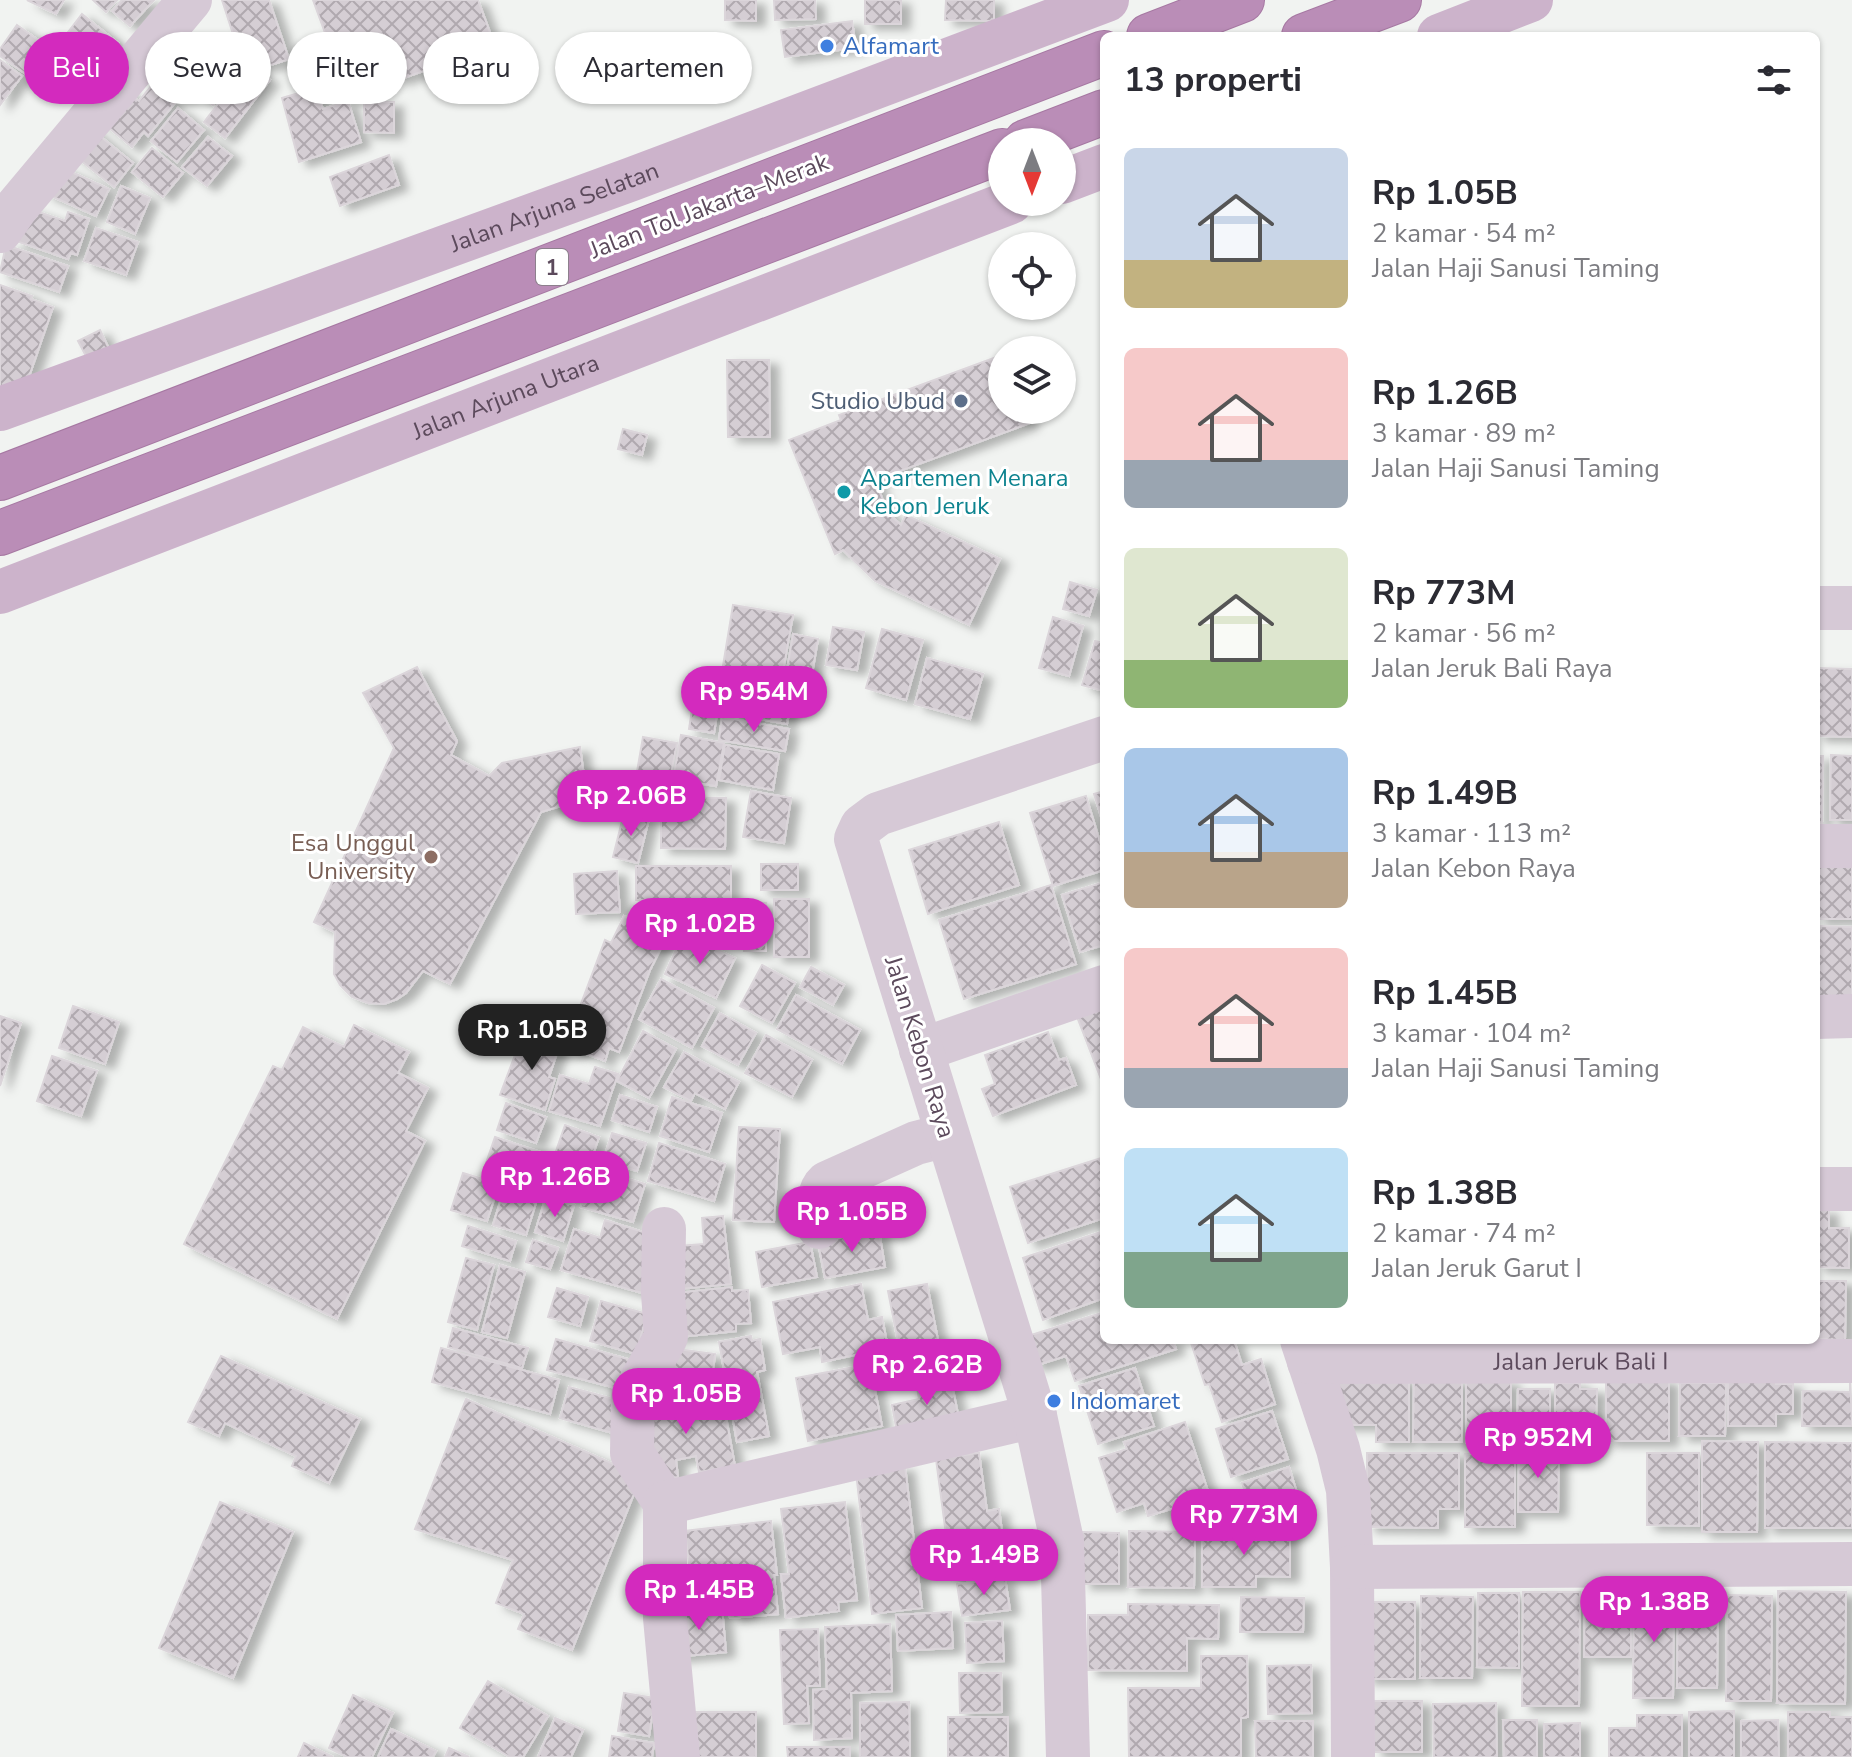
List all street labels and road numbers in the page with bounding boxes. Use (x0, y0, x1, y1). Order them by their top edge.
street label: Jalan Tol Jakarta–Merak (584, 145, 834, 267)
street label: Jalan Arjuna Selatan (445, 154, 663, 260)
road number: 1 (536, 249, 568, 285)
street label: Jalan Arjuna Utara (407, 346, 604, 448)
street label: Jalan Kebon Raya (877, 951, 963, 1142)
street label: Jalan Jeruk Bali I (1492, 1345, 1669, 1378)

